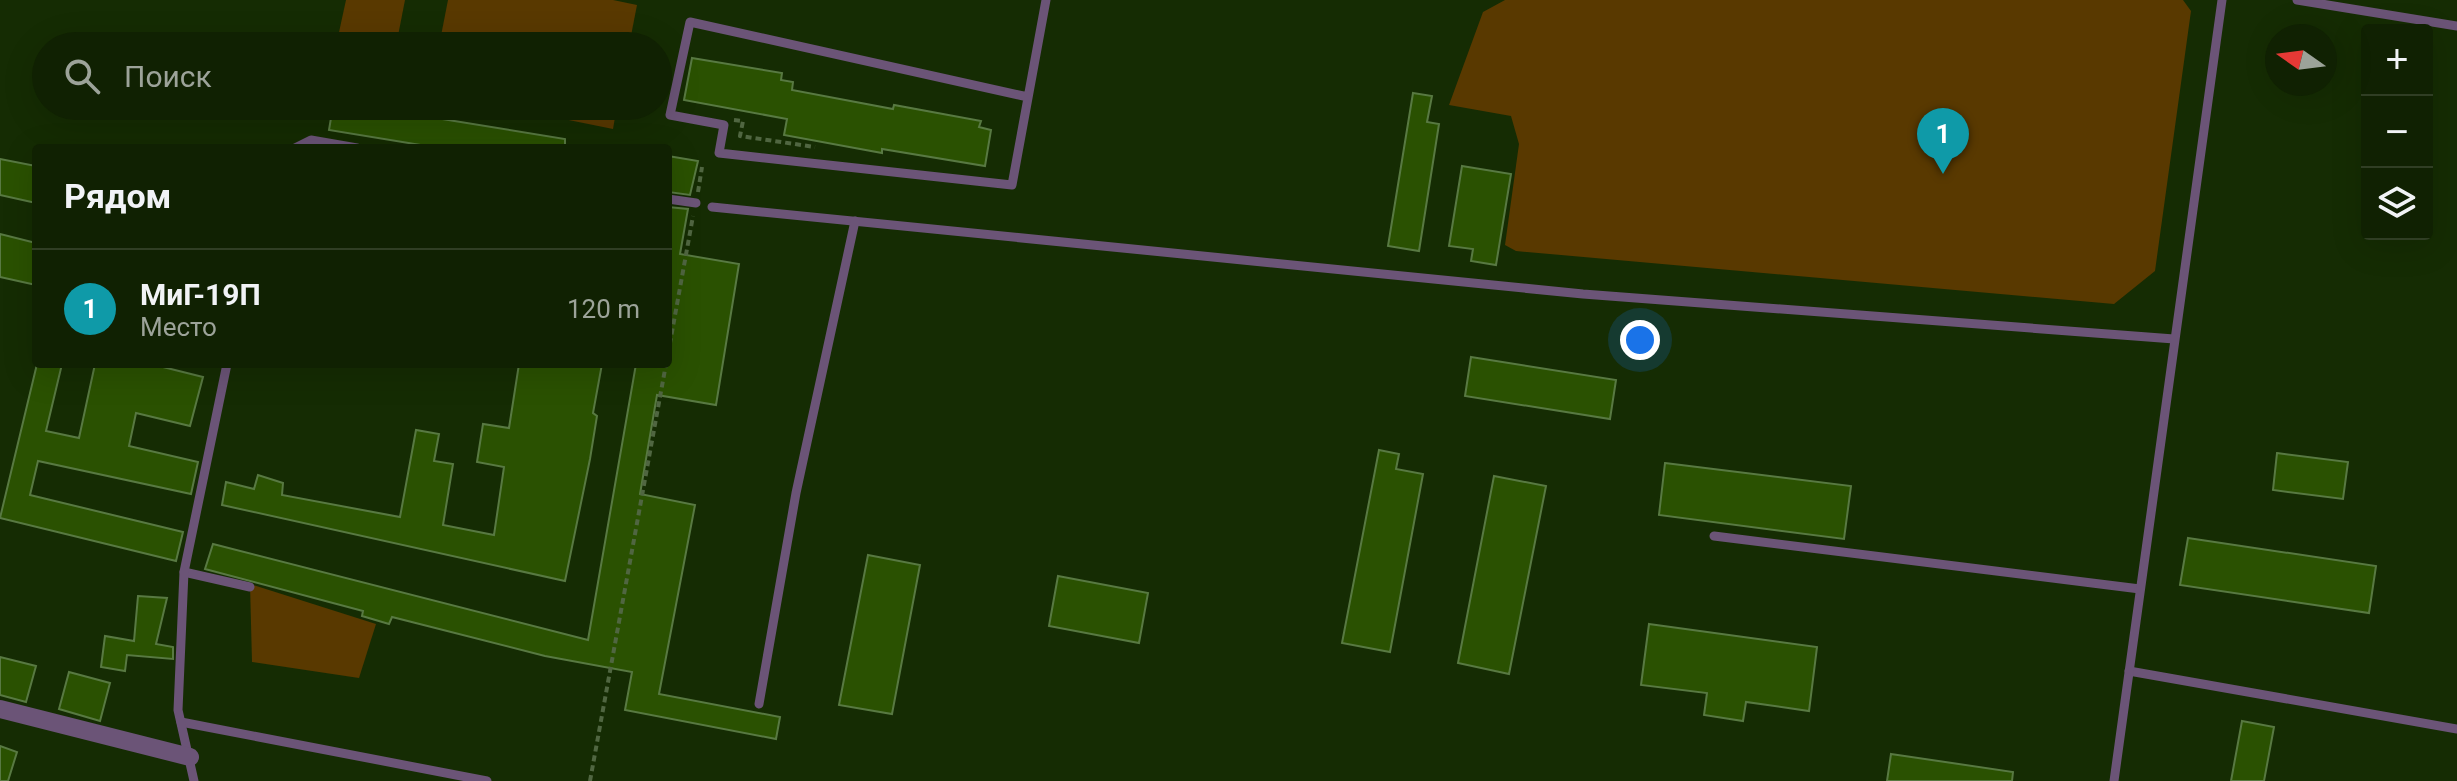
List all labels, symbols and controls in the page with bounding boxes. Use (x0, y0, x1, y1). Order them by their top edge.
north arrow (2265, 24, 2337, 96)
map controls (2361, 24, 2433, 240)
button: + (2361, 24, 2433, 96)
search box (32, 32, 672, 120)
icon: search (60, 54, 104, 98)
text: Поиск (124, 59, 212, 94)
button: − (2361, 96, 2433, 168)
pin: 1 (1917, 108, 1969, 174)
button: layers (2361, 168, 2433, 240)
text: Рядом (64, 176, 171, 216)
text: МиГ-19П (140, 277, 261, 312)
text: 1 (83, 294, 97, 324)
text: 120 m (567, 294, 640, 324)
text: Место (140, 312, 217, 342)
your location (1620, 320, 1660, 360)

